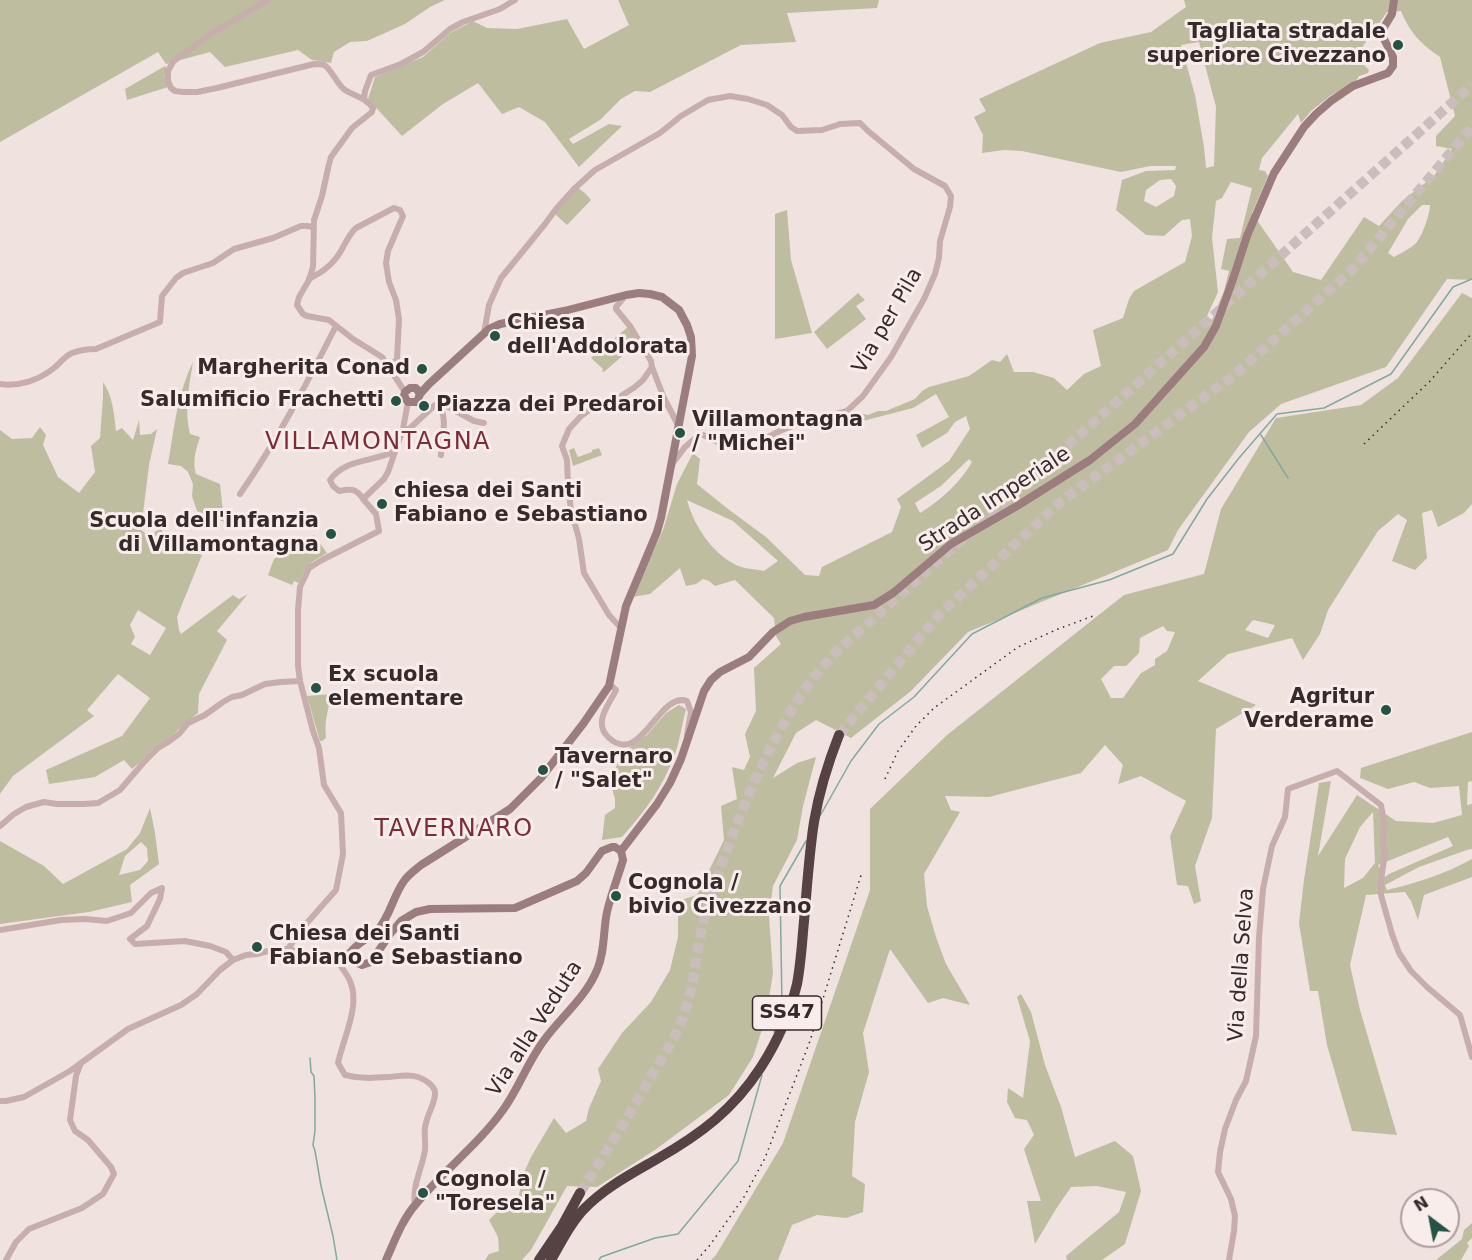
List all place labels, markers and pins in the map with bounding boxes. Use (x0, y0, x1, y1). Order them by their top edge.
place label: Tagliata stradale superiore Civezzano (1147, 20, 1386, 70)
marker: Tagliata stradale superiore Civezzano (1391, 38, 1405, 52)
place label: Chiesa dell'Addolorata (507, 311, 688, 361)
marker: Chiesa dell'Addolorata (488, 329, 502, 343)
place label: Margherita Conad (197, 356, 410, 382)
marker: Margherita Conad (415, 362, 429, 376)
place label: Salumificio Frachetti (140, 388, 384, 414)
place label: Piazza dei Predaroi (436, 393, 664, 419)
marker: Salumificio Frachetti (389, 394, 403, 408)
marker: Piazza dei Predaroi (417, 399, 431, 413)
place label: Villamontagna / "Michei" (692, 408, 863, 458)
marker: Villamontagna / "Michei" (673, 426, 687, 440)
place label: chiesa dei Santi Fabiano e Sebastiano (394, 479, 648, 529)
marker: chiesa dei Santi Fabiano e Sebastiano (375, 497, 389, 511)
place label: Scuola dell'infanzia di Villamontagna (89, 509, 319, 559)
marker: Scuola dell'infanzia di Villamontagna (324, 527, 338, 541)
place label: Ex scuola elementare (328, 663, 464, 713)
marker: Ex scuola elementare (309, 681, 323, 695)
place label: Agritur Verderame (1244, 685, 1374, 735)
marker: Agritur Verderame (1379, 703, 1393, 717)
place label: Tavernaro / "Salet" (555, 745, 673, 795)
marker: Tavernaro / "Salet" (536, 763, 550, 777)
place label: Cognola / bivio Civezzano (628, 871, 811, 921)
marker: Cognola / bivio Civezzano (609, 889, 623, 903)
place label: Chiesa dei Santi Fabiano e Sebastiano (269, 922, 523, 972)
marker: Chiesa dei Santi Fabiano e Sebastiano (250, 940, 264, 954)
place label: Cognola / "Toresela" (435, 1168, 556, 1218)
marker: Cognola / "Toresela" (416, 1186, 430, 1200)

